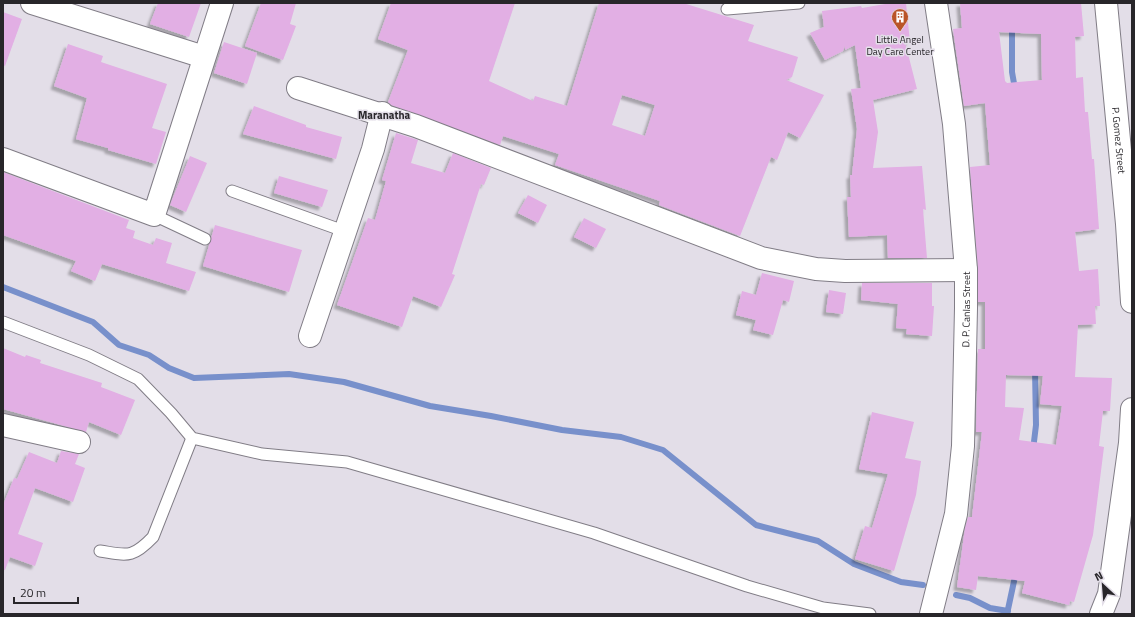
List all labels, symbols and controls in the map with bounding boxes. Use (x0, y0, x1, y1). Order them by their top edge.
building icon: Little Angel Day Care Center (890, 7, 910, 32)
place label: Little Angel Day Care Center (866, 32, 934, 59)
street label: P. Gomez Street (1108, 106, 1130, 175)
district label: Maranatha (358, 107, 410, 123)
street label: D. P. Canlas Street (958, 271, 974, 348)
north arrow (1083, 565, 1123, 605)
text: N (1092, 567, 1106, 585)
scale bar (14, 579, 78, 605)
text: 20 m (20, 583, 46, 602)

